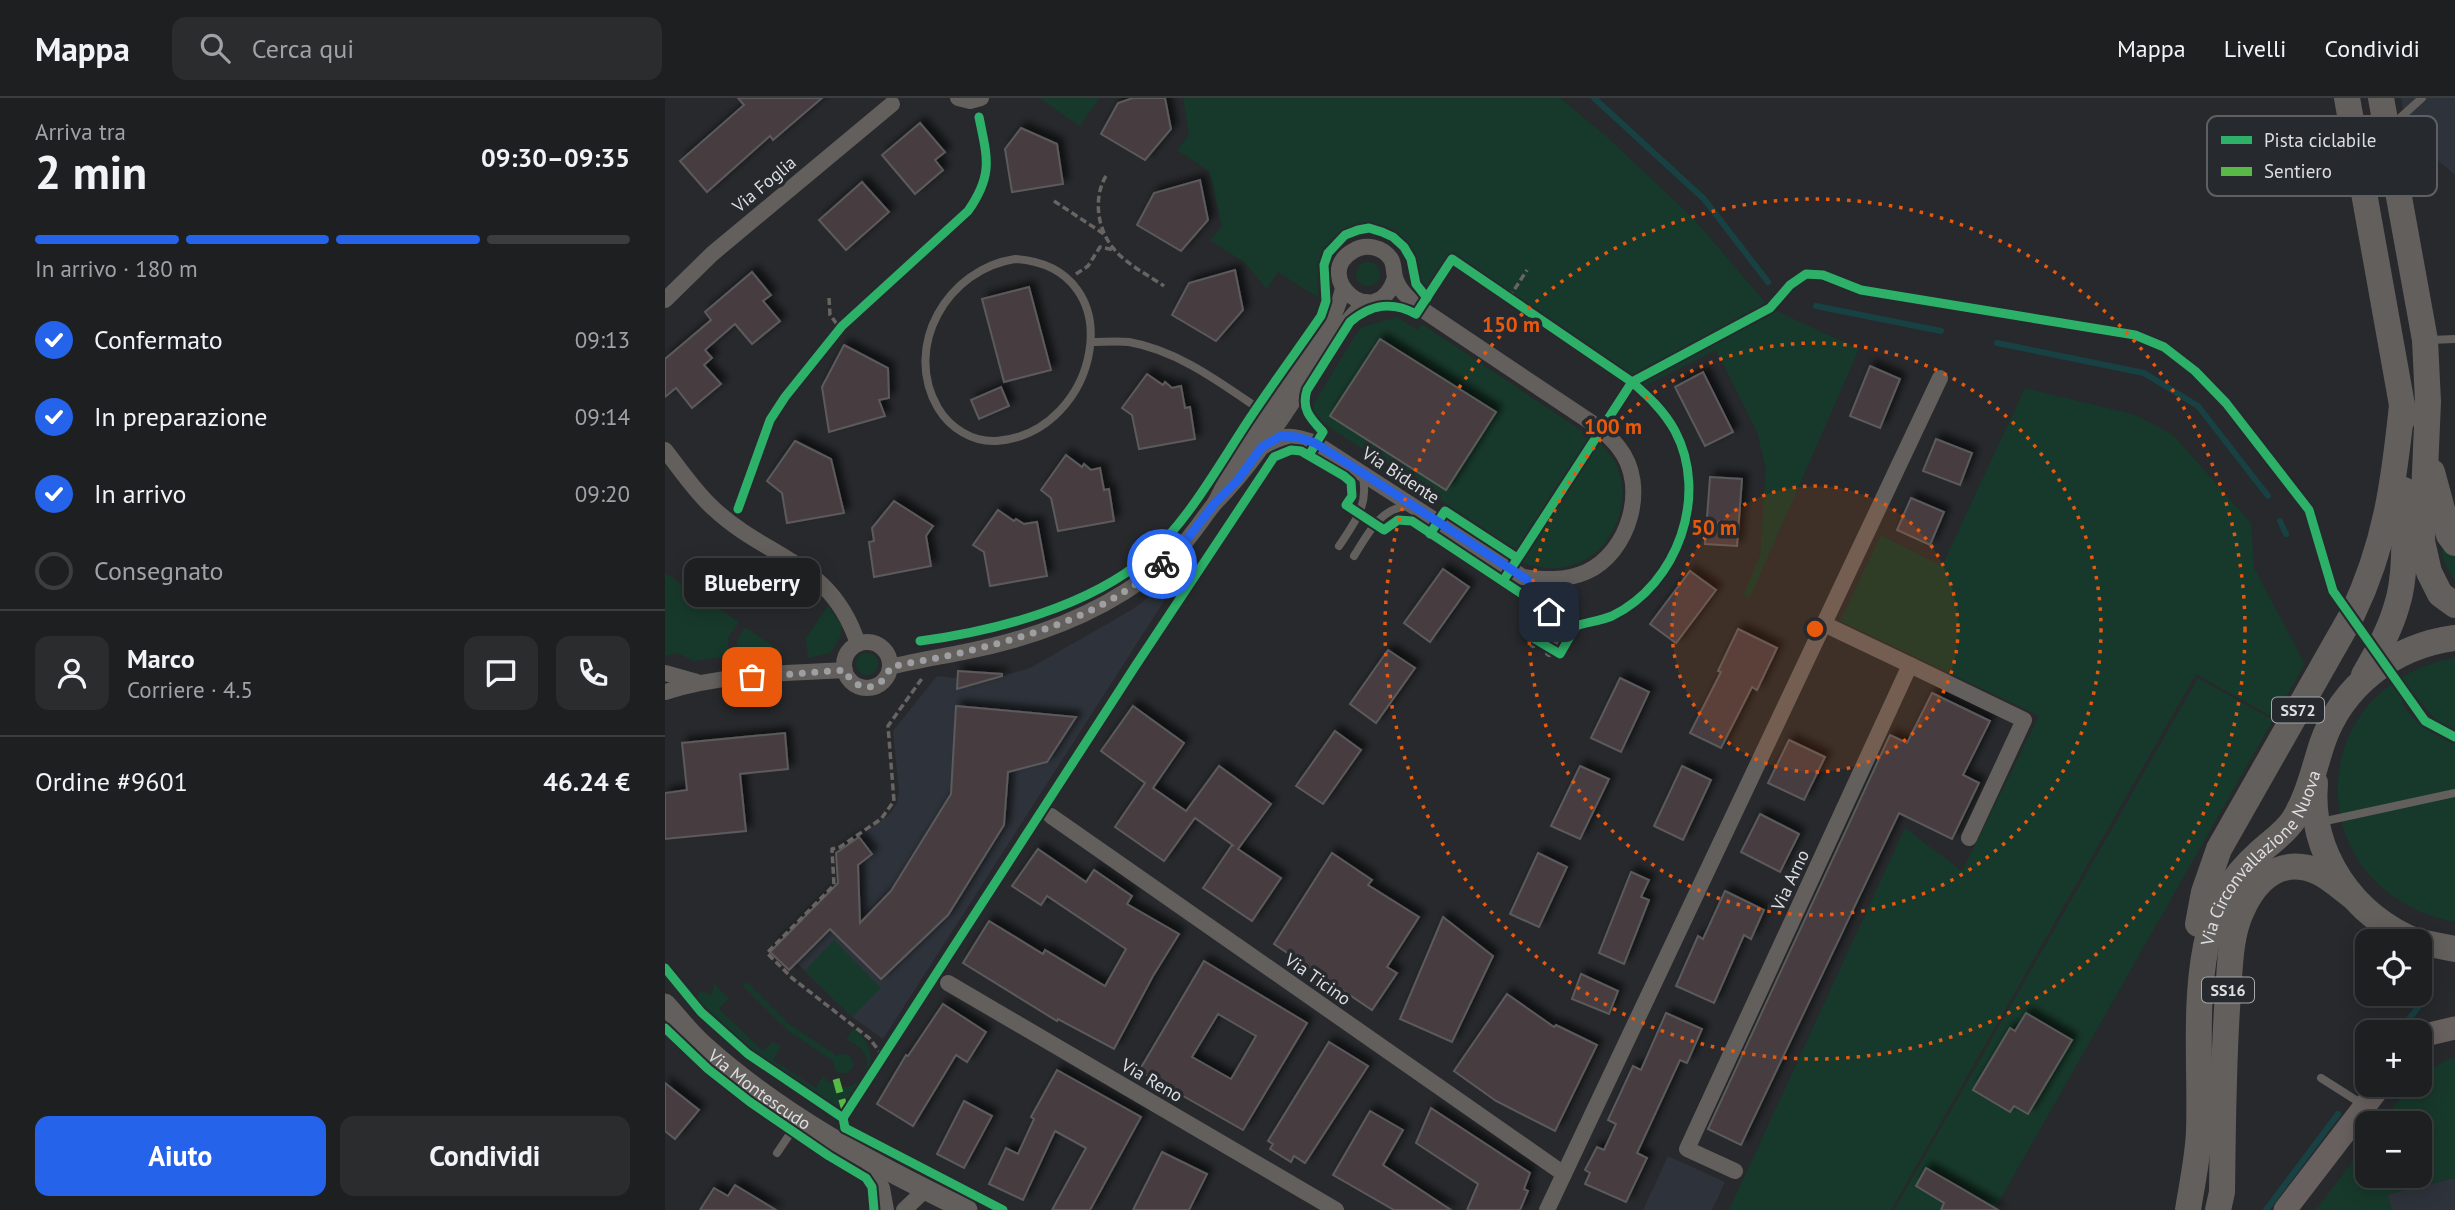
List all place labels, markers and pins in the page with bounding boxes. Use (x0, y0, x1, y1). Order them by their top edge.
callout: Blueberry (684, 558, 820, 607)
pin (1519, 582, 1579, 642)
centre of rings (1803, 617, 1827, 641)
pin (722, 647, 782, 707)

